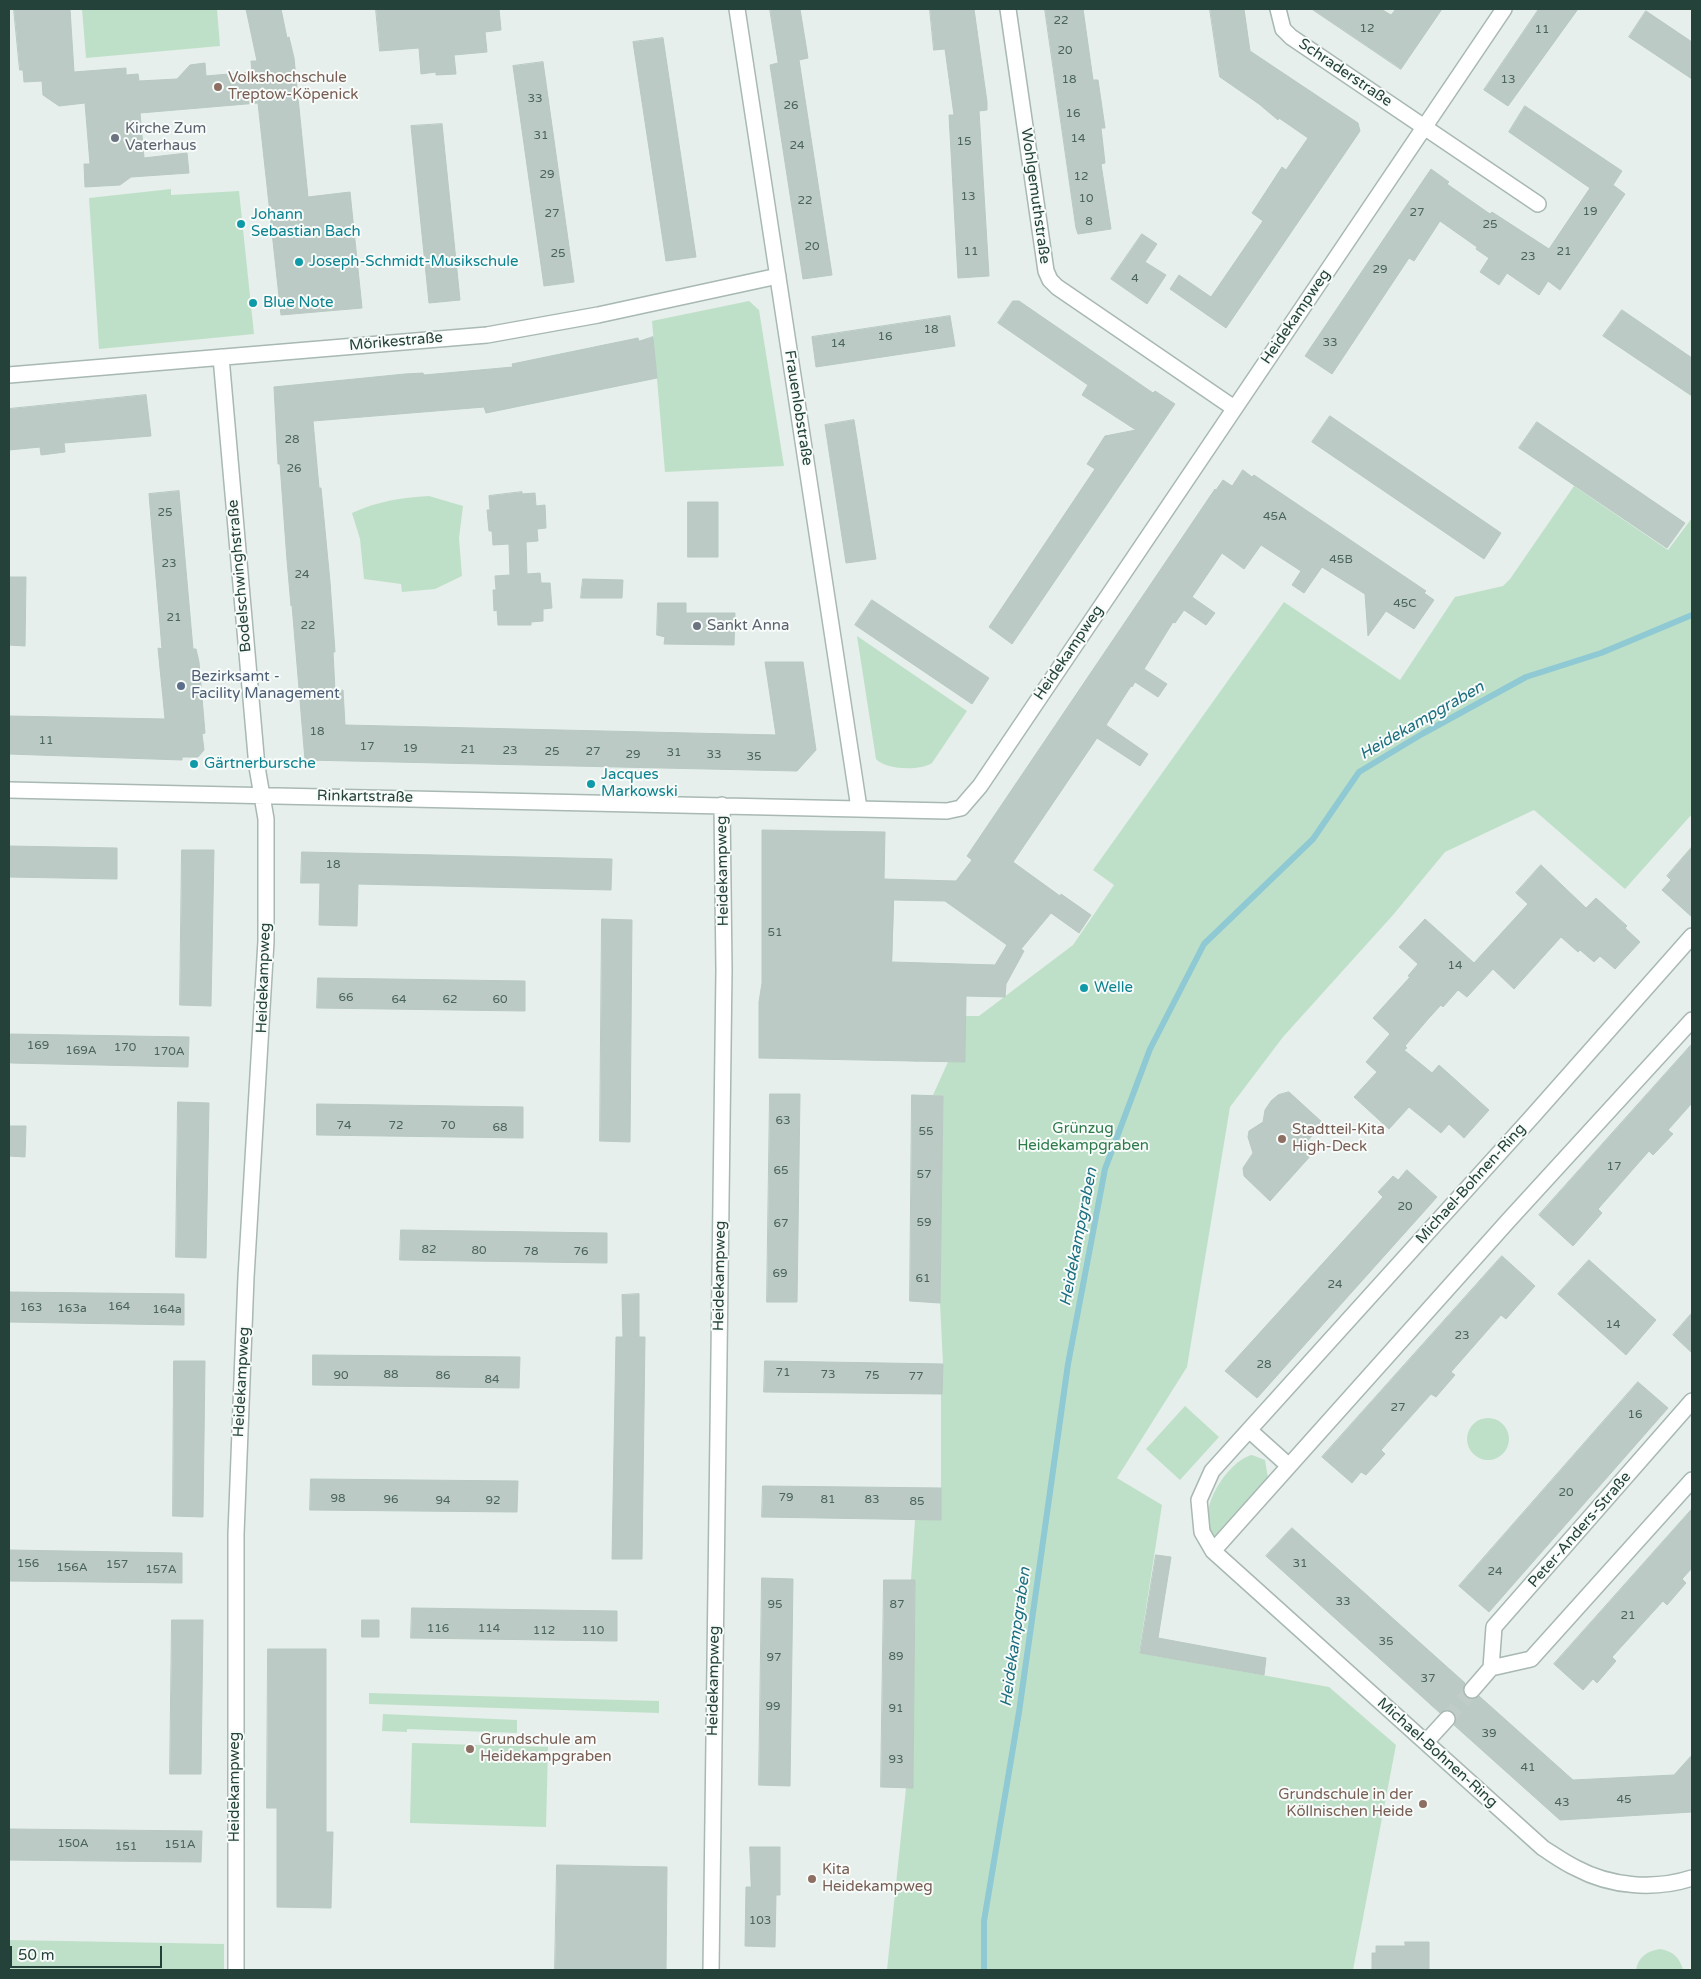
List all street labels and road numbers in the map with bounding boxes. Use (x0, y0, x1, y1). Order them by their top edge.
street label: Schraderstraße (1295, 35, 1395, 111)
street label: Wohlgemuthstraße (1017, 127, 1053, 265)
street label: Heidekampweg (1258, 266, 1334, 368)
street label: Mörikestraße (348, 329, 444, 355)
street label: Frauenlobstraße (780, 349, 816, 467)
street label: Bodelschwinghstraße (224, 499, 256, 653)
street label: Heidekampweg (1031, 602, 1107, 704)
street label: Rinkartstraße (317, 787, 413, 807)
street label: Heidekampweg (713, 816, 733, 926)
street label: Heidekampweg (253, 922, 275, 1034)
street label: Michael-Bohnen-Ring (1412, 1120, 1530, 1248)
street label: Heidekampweg (710, 1221, 730, 1331)
street label: Heidekampweg (230, 1326, 254, 1438)
street label: Peter-Anders-Straße (1525, 1468, 1635, 1592)
street label: Heidekampweg (704, 1626, 724, 1736)
street label: Michael-Bohnen-Ring (1373, 1694, 1501, 1812)
street label: Heidekampweg (226, 1732, 244, 1842)

